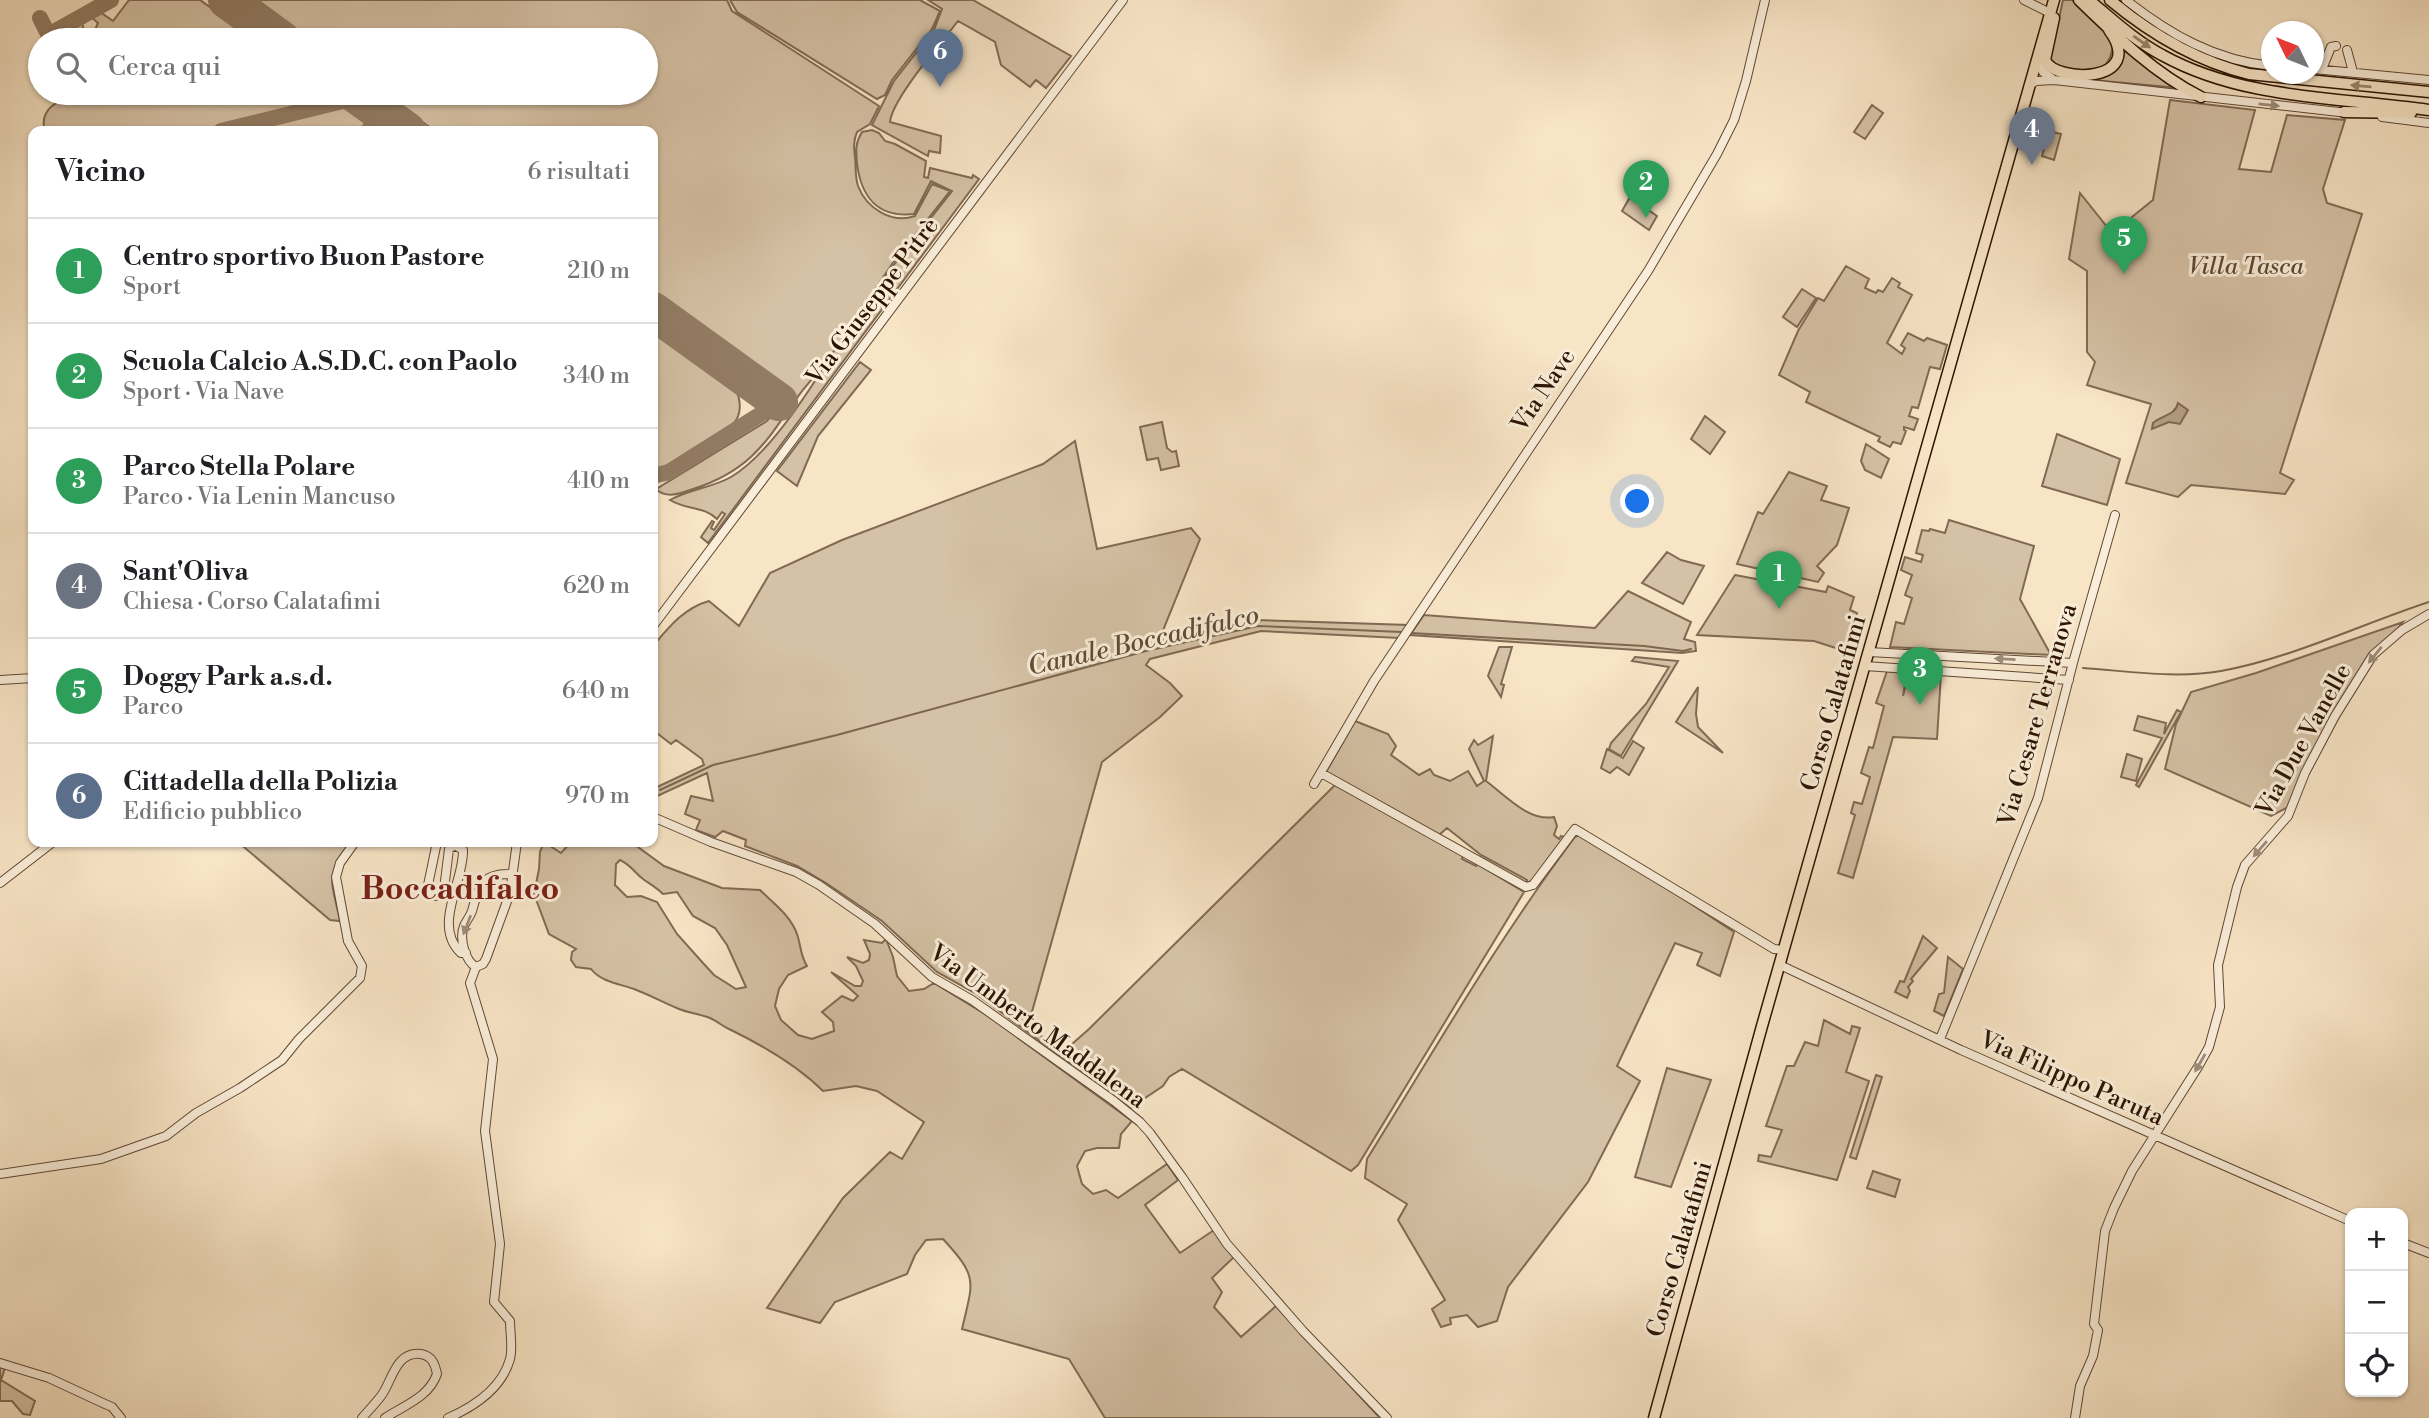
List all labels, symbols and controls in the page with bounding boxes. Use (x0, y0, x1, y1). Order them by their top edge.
north arrow (2261, 21, 2324, 84)
search box (28, 28, 658, 105)
pin: 6 (917, 29, 963, 87)
one-way arrow (2133, 35, 2151, 49)
icon: search (52, 48, 90, 86)
text: Cerca qui (108, 51, 221, 83)
one-way arrow (2350, 80, 2372, 91)
one-way arrow (2258, 99, 2280, 110)
pin: 4 (2009, 107, 2055, 165)
text: Vicino (56, 153, 146, 191)
text: 6 risultati (527, 158, 630, 186)
pin: 2 (1623, 160, 1669, 218)
street label: Via Giuseppe Pitrè (799, 212, 946, 392)
pin: 5 (2101, 216, 2147, 274)
text: Centro sportivo Buon Pastore (123, 241, 484, 273)
park label: Villa Tasca (2188, 252, 2304, 282)
text: 1 (73, 257, 85, 285)
text: 210 m (567, 257, 630, 285)
text: Sport (123, 273, 181, 301)
street label: Via Nave (1505, 343, 1583, 439)
text: Scuola Calcio A.S.D.C. con Paolo (123, 346, 518, 378)
text: 2 (72, 362, 86, 390)
text: 340 m (563, 362, 630, 390)
text: Sport · Via Nave (123, 378, 284, 406)
text: Parco Stella Polare (123, 451, 355, 483)
text: 3 (72, 467, 86, 495)
text: 410 m (567, 467, 630, 495)
text: Parco · Via Lenin Mancuso (123, 483, 396, 511)
your location (1620, 484, 1654, 518)
pin: 1 (1756, 551, 1802, 609)
text: Sant'Oliva (123, 556, 249, 588)
text: 4 (71, 572, 87, 600)
text: 620 m (563, 572, 630, 600)
text: Chiesa · Corso Calatafimi (123, 588, 381, 616)
water label: Canale Boccadifalco (1024, 599, 1262, 683)
street label: Via Cesare Terranova (1991, 599, 2084, 831)
street label: Corso Calatafimi (1794, 612, 1873, 795)
one-way arrow (2368, 645, 2383, 663)
pin: 3 (1897, 647, 1943, 705)
one-way arrow (1994, 654, 2016, 665)
street label: Via Due Vanelle (2249, 659, 2358, 823)
text: Doggy Park a.s.d. (123, 661, 333, 693)
text: 5 (72, 677, 86, 705)
text: 640 m (562, 677, 630, 705)
text: Parco (123, 693, 183, 721)
text: Cittadella della Polizia (123, 766, 398, 798)
text: 6 (72, 782, 86, 810)
text: 970 m (565, 782, 630, 810)
text: Edificio pubblico (123, 798, 302, 826)
one-way arrow (2252, 840, 2268, 858)
district label: Boccadifalco (361, 869, 559, 909)
one-way arrow (461, 915, 472, 936)
street label: Via Umberto Maddalena (922, 937, 1152, 1116)
street label: Via Filippo Paruta (1974, 1024, 2169, 1133)
one-way arrow (2194, 1054, 2206, 1073)
street label: Corso Calatafimi (1640, 1158, 1719, 1341)
map controls (2345, 1208, 2408, 1397)
button: + (2345, 1208, 2408, 1271)
button: − (2345, 1271, 2408, 1334)
button: locate (2345, 1334, 2408, 1397)

